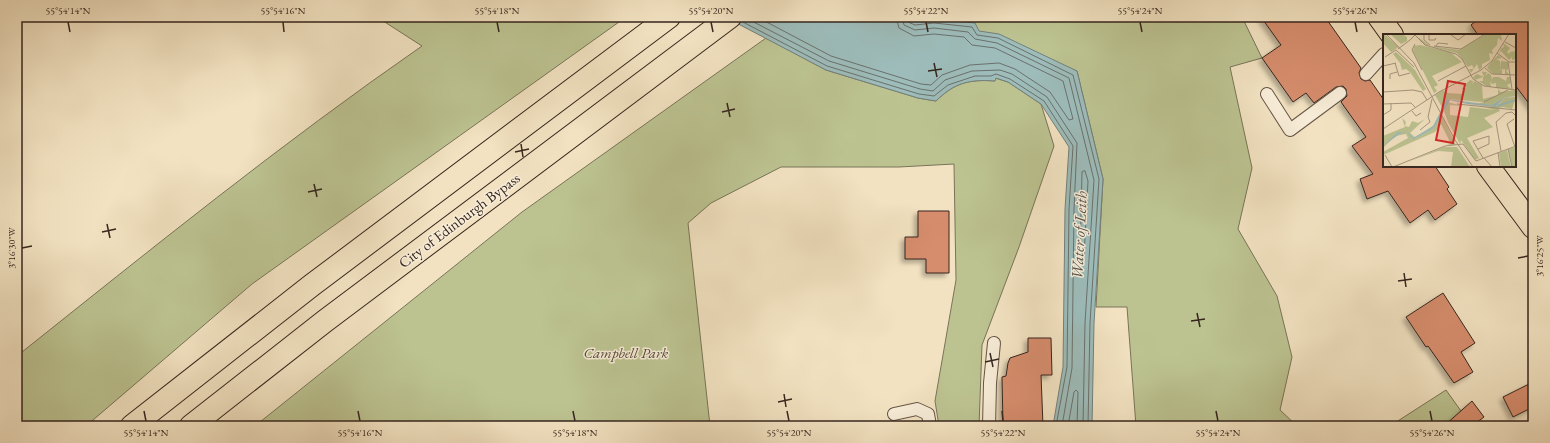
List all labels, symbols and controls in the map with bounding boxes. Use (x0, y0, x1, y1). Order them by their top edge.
text: 55°54'14"N (46, 4, 91, 17)
text: 55°54'16"N (261, 4, 306, 17)
text: 55°54'18"N (475, 4, 520, 17)
text: 55°54'20"N (689, 4, 734, 17)
text: 55°54'22"N (904, 4, 949, 17)
text: 55°54'24"N (1118, 4, 1163, 17)
text: 55°54'26"N (1333, 4, 1378, 17)
inset map (1383, 34, 1516, 167)
street label: City of Edinburgh Bypass (394, 168, 524, 272)
water label: Water of Leith (1066, 190, 1092, 280)
text: 3°16'30"W (5, 226, 18, 269)
text: 3°16'25"W (1533, 234, 1546, 277)
park label: Campbell Park (584, 343, 669, 362)
text: 55°54'14"N (124, 426, 169, 439)
text: 55°54'16"N (338, 426, 383, 439)
text: 55°54'18"N (553, 426, 598, 439)
text: 55°54'20"N (767, 426, 812, 439)
text: 55°54'22"N (981, 426, 1026, 439)
text: 55°54'24"N (1196, 426, 1241, 439)
text: 55°54'26"N (1410, 426, 1455, 439)

